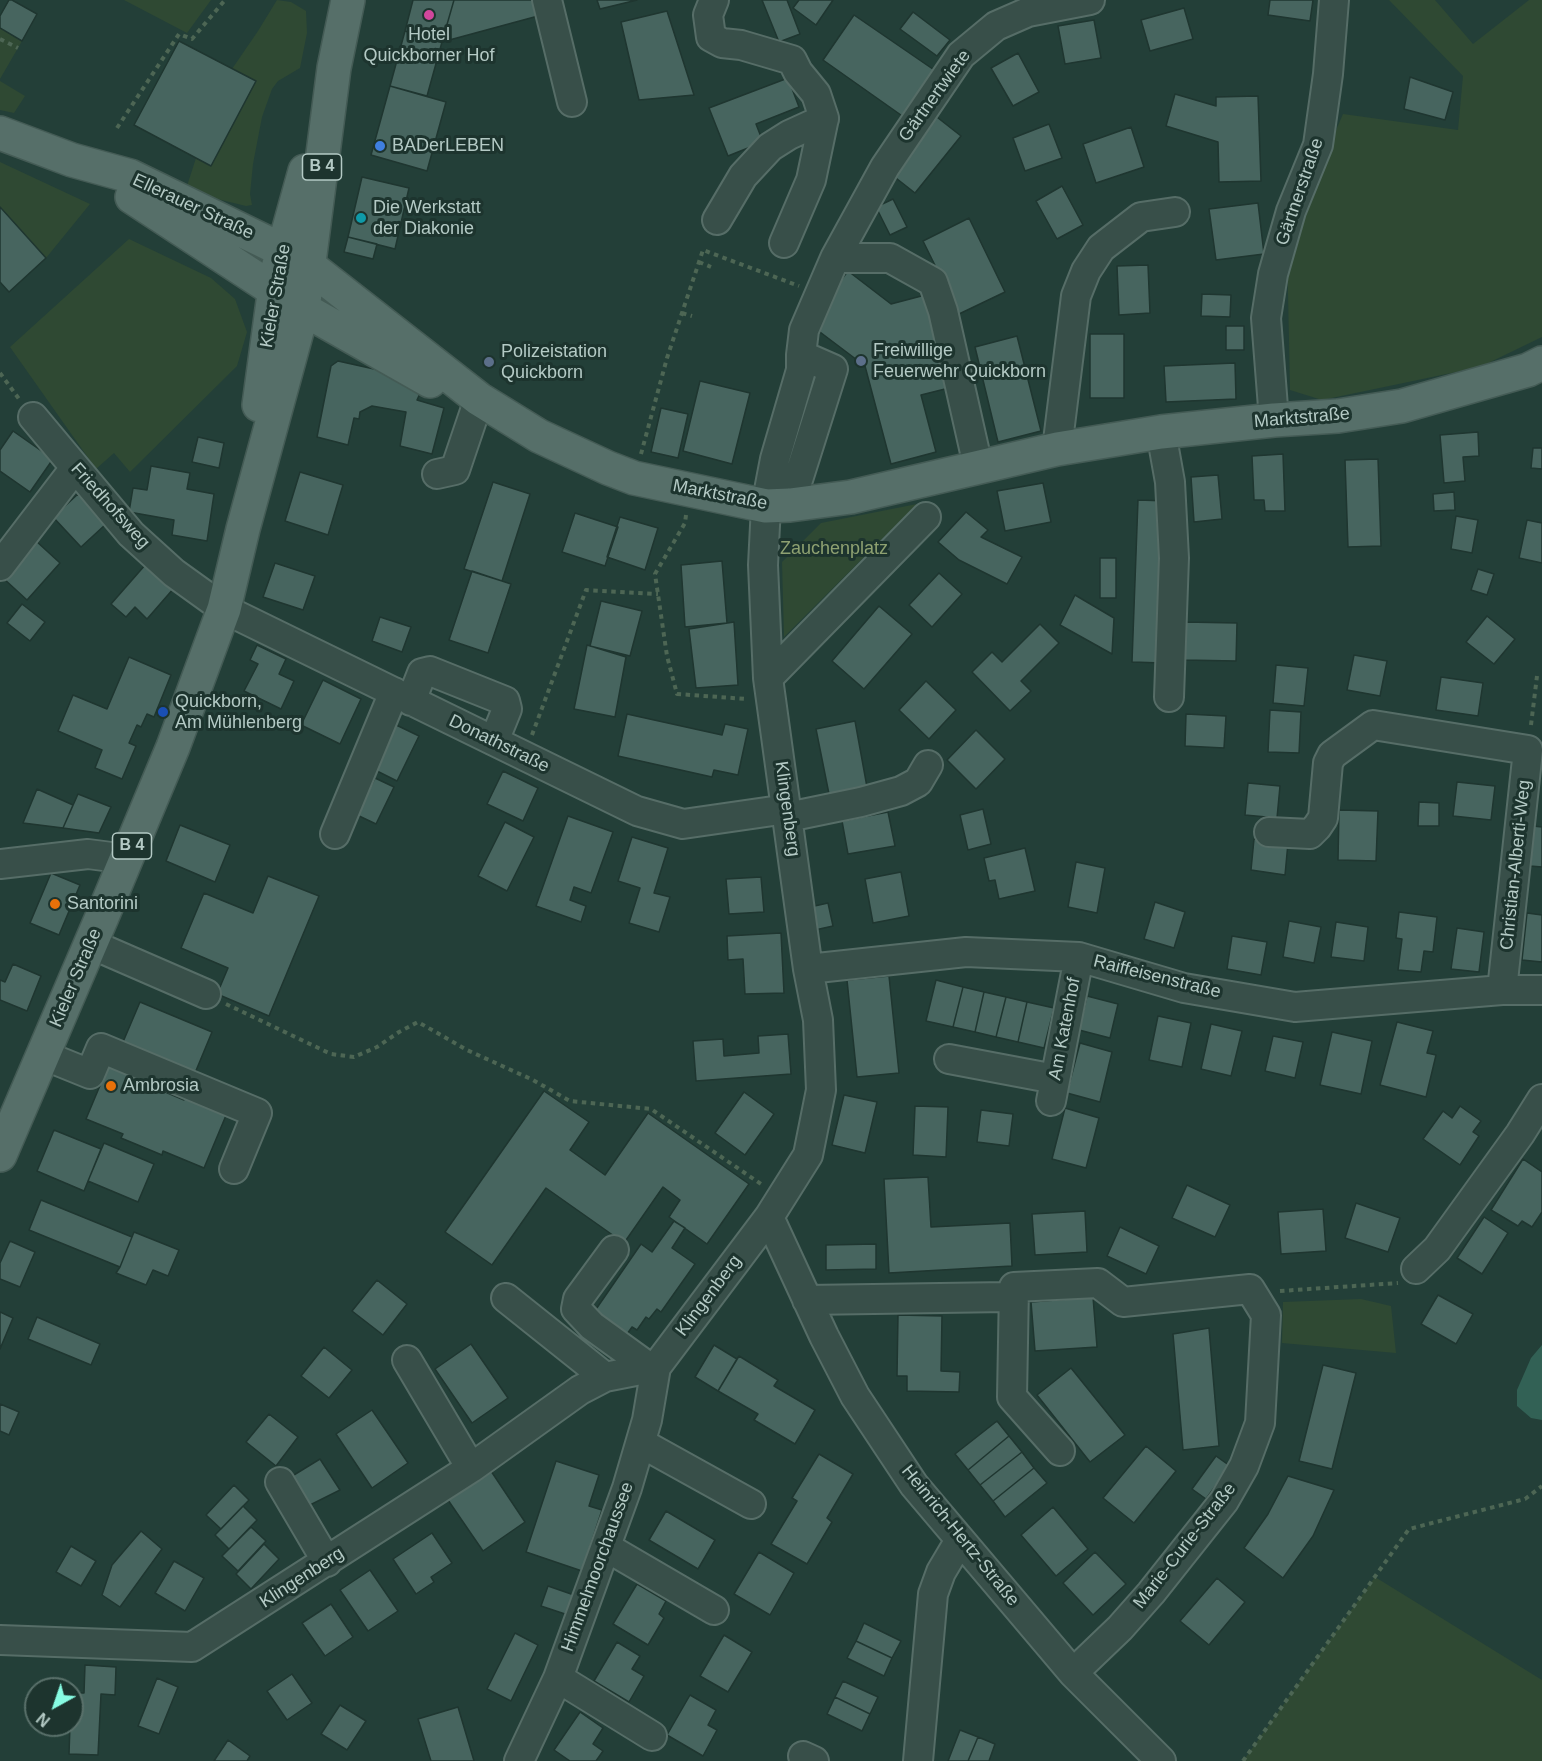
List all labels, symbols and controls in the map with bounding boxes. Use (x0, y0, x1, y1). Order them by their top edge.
marker: Hotel Quickborner Hof (422, 8, 436, 22)
place label: Hotel Quickborner Hof (363, 24, 495, 66)
street label: Gärtnertwiete (895, 46, 975, 146)
place label: BADerLEBEN (392, 135, 504, 157)
street label: Gärtnerstraße (1272, 136, 1328, 248)
marker: BADerLEBEN (373, 139, 387, 153)
road number: B 4 (302, 154, 342, 180)
street label: Ellerauer Straße (129, 170, 257, 244)
place label: Die Werkstatt der Diakonie (373, 197, 481, 240)
marker: Die Werkstatt der Diakonie (354, 211, 368, 225)
street label: Kieler Straße (256, 242, 296, 350)
place label: Freiwillige Feuerwehr Quickborn (873, 340, 1046, 382)
place label: Polizeistation Quickborn (501, 341, 607, 384)
marker: Freiwillige Feuerwehr Quickborn (854, 354, 868, 368)
marker: Polizeistation Quickborn (482, 355, 496, 369)
street label: Marktstraße (1253, 403, 1351, 433)
street label: Friedhofsweg (66, 459, 154, 553)
street label: Marktstraße (671, 475, 769, 515)
park label: Zauchenplatz (780, 538, 888, 560)
place label: Quickborn, Am Mühlenberg (175, 691, 302, 734)
marker: Quickborn, Am Mühlenberg (156, 705, 170, 719)
street label: Donathstraße (445, 710, 553, 778)
street label: Klingenberg (770, 760, 804, 858)
street label: Christian-Alberti-Weg (1496, 779, 1536, 951)
road number: B 4 (112, 833, 152, 859)
place label: Santorini (67, 893, 138, 915)
marker: Santorini (48, 897, 62, 911)
street label: Kieler Straße (46, 925, 106, 1031)
street label: Raiffeisenstraße (1091, 951, 1223, 1003)
street label: Am Katenhof (1044, 976, 1086, 1082)
place label: Ambrosia (123, 1075, 199, 1097)
marker: Ambrosia (104, 1079, 118, 1093)
street label: Klingenberg (671, 1251, 747, 1341)
street label: Heinrich-Hertz-Straße (897, 1461, 1023, 1611)
street label: Himmelmoorchaussee (557, 1479, 639, 1655)
street label: Marie-Curie-Straße (1129, 1479, 1241, 1613)
street label: Klingenberg (256, 1543, 348, 1613)
north arrow (24, 1677, 84, 1737)
text: N (34, 1709, 53, 1730)

